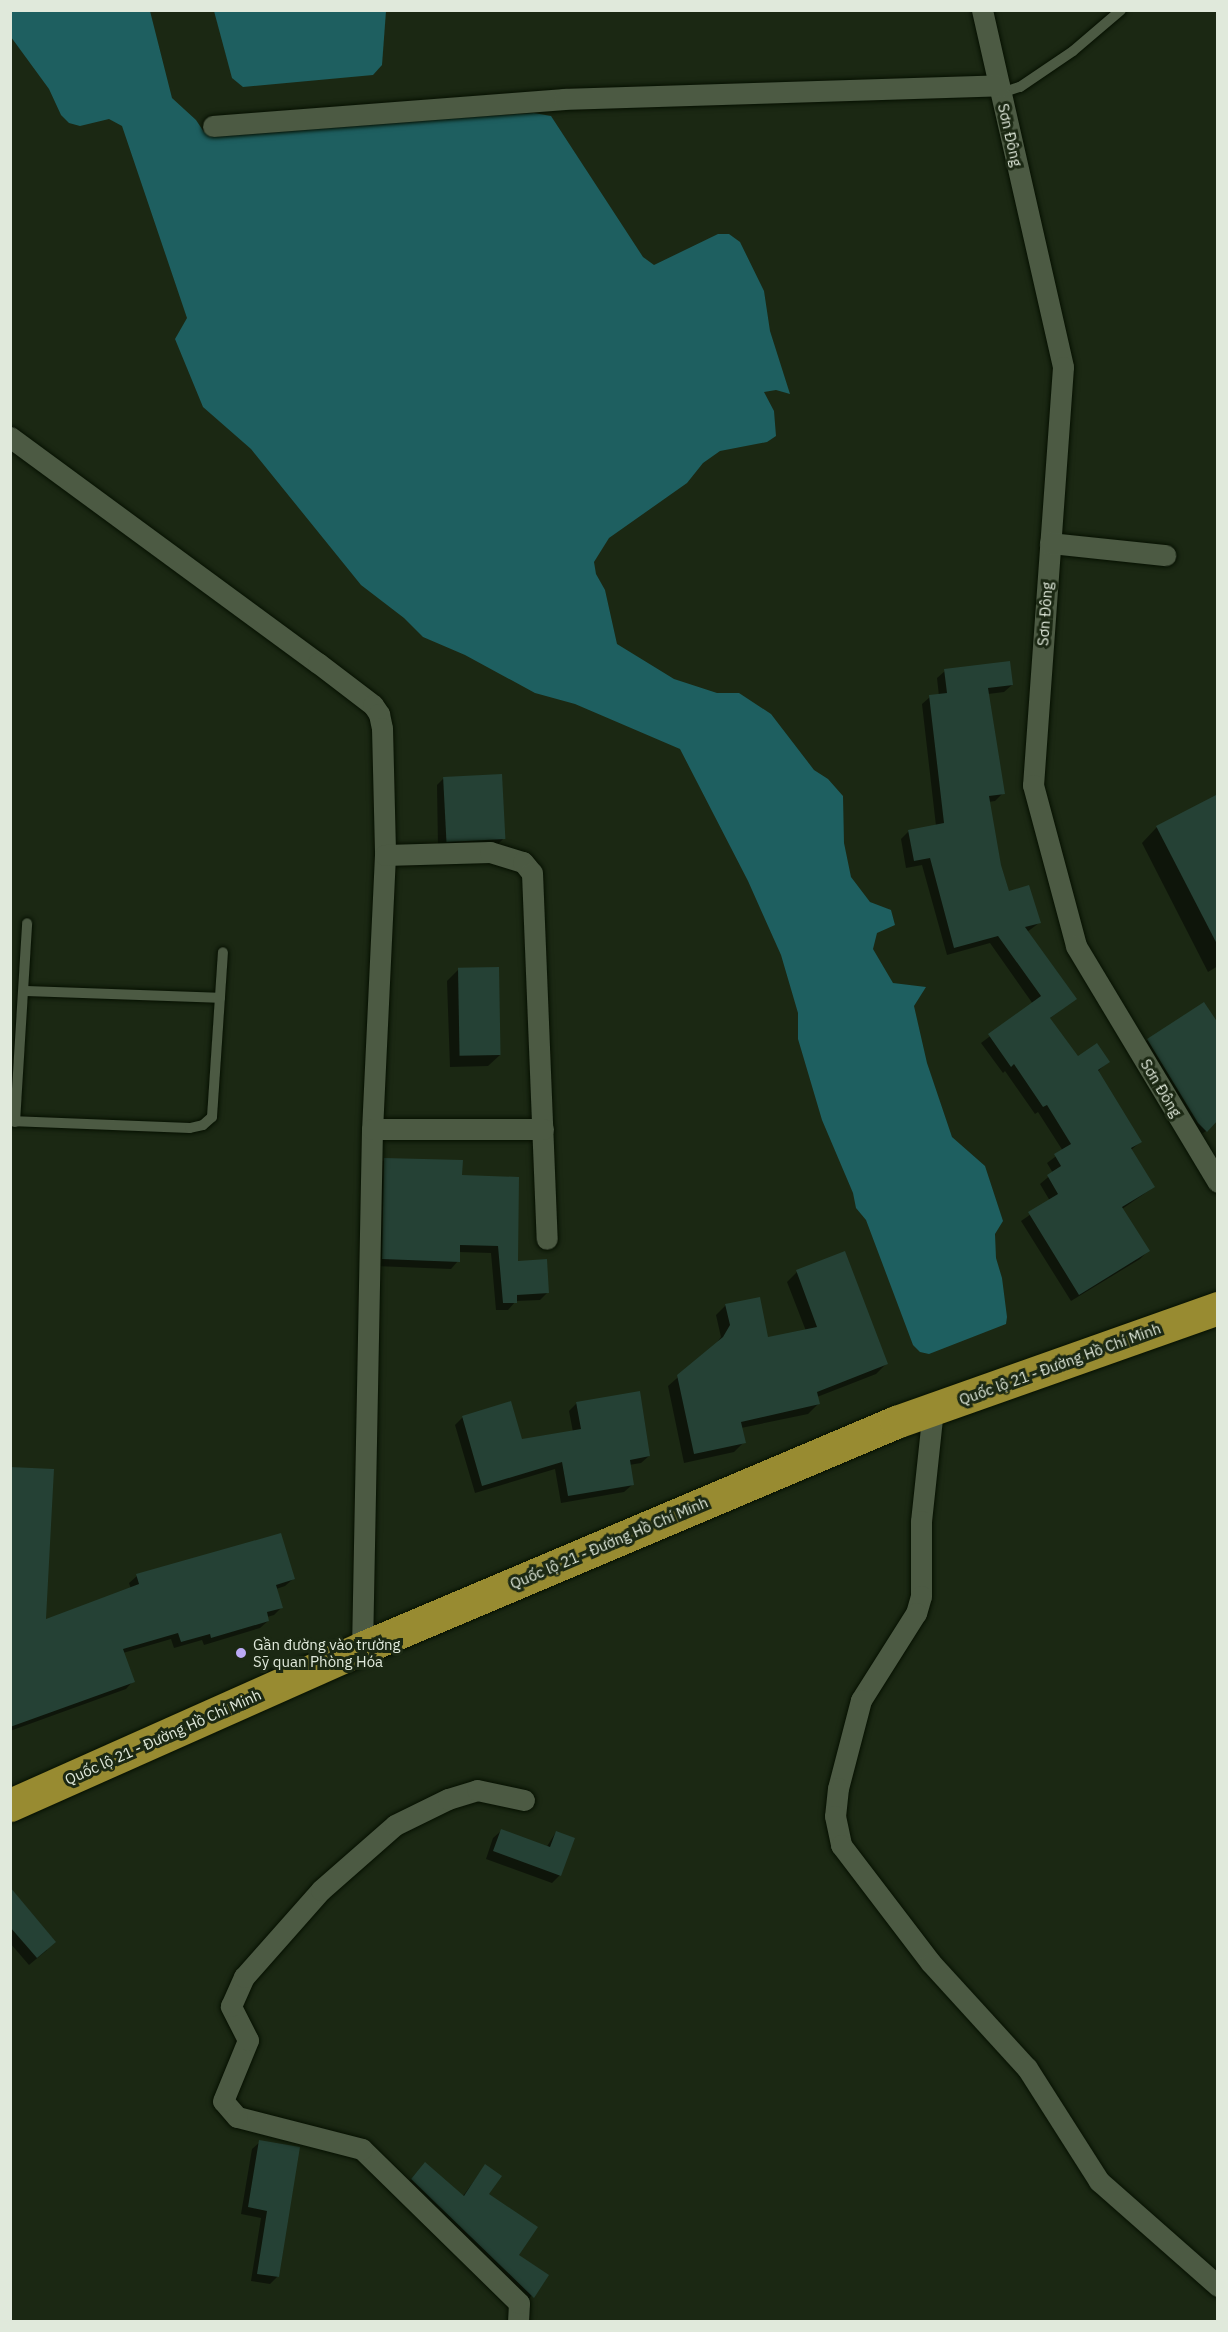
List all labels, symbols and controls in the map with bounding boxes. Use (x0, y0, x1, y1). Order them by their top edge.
street label: Sơn Đông (994, 102, 1026, 168)
street label: Sơn Đông (1034, 581, 1056, 647)
street label: Sơn Đông (1137, 1056, 1185, 1120)
street label: Quốc lộ 21 - Đường Hồ Chí Minh (957, 1319, 1163, 1409)
street label: Quốc lộ 21 - Đường Hồ Chí Minh (507, 1493, 711, 1593)
place label: Gần đường vào trường Sỹ quan Phòng Hóa (253, 1635, 400, 1670)
marker: Gần đường vào trường Sỹ quan Phòng Hóa (234, 1646, 248, 1660)
street label: Quốc lộ 21 - Đường Hồ Chí Minh (62, 1685, 264, 1789)

